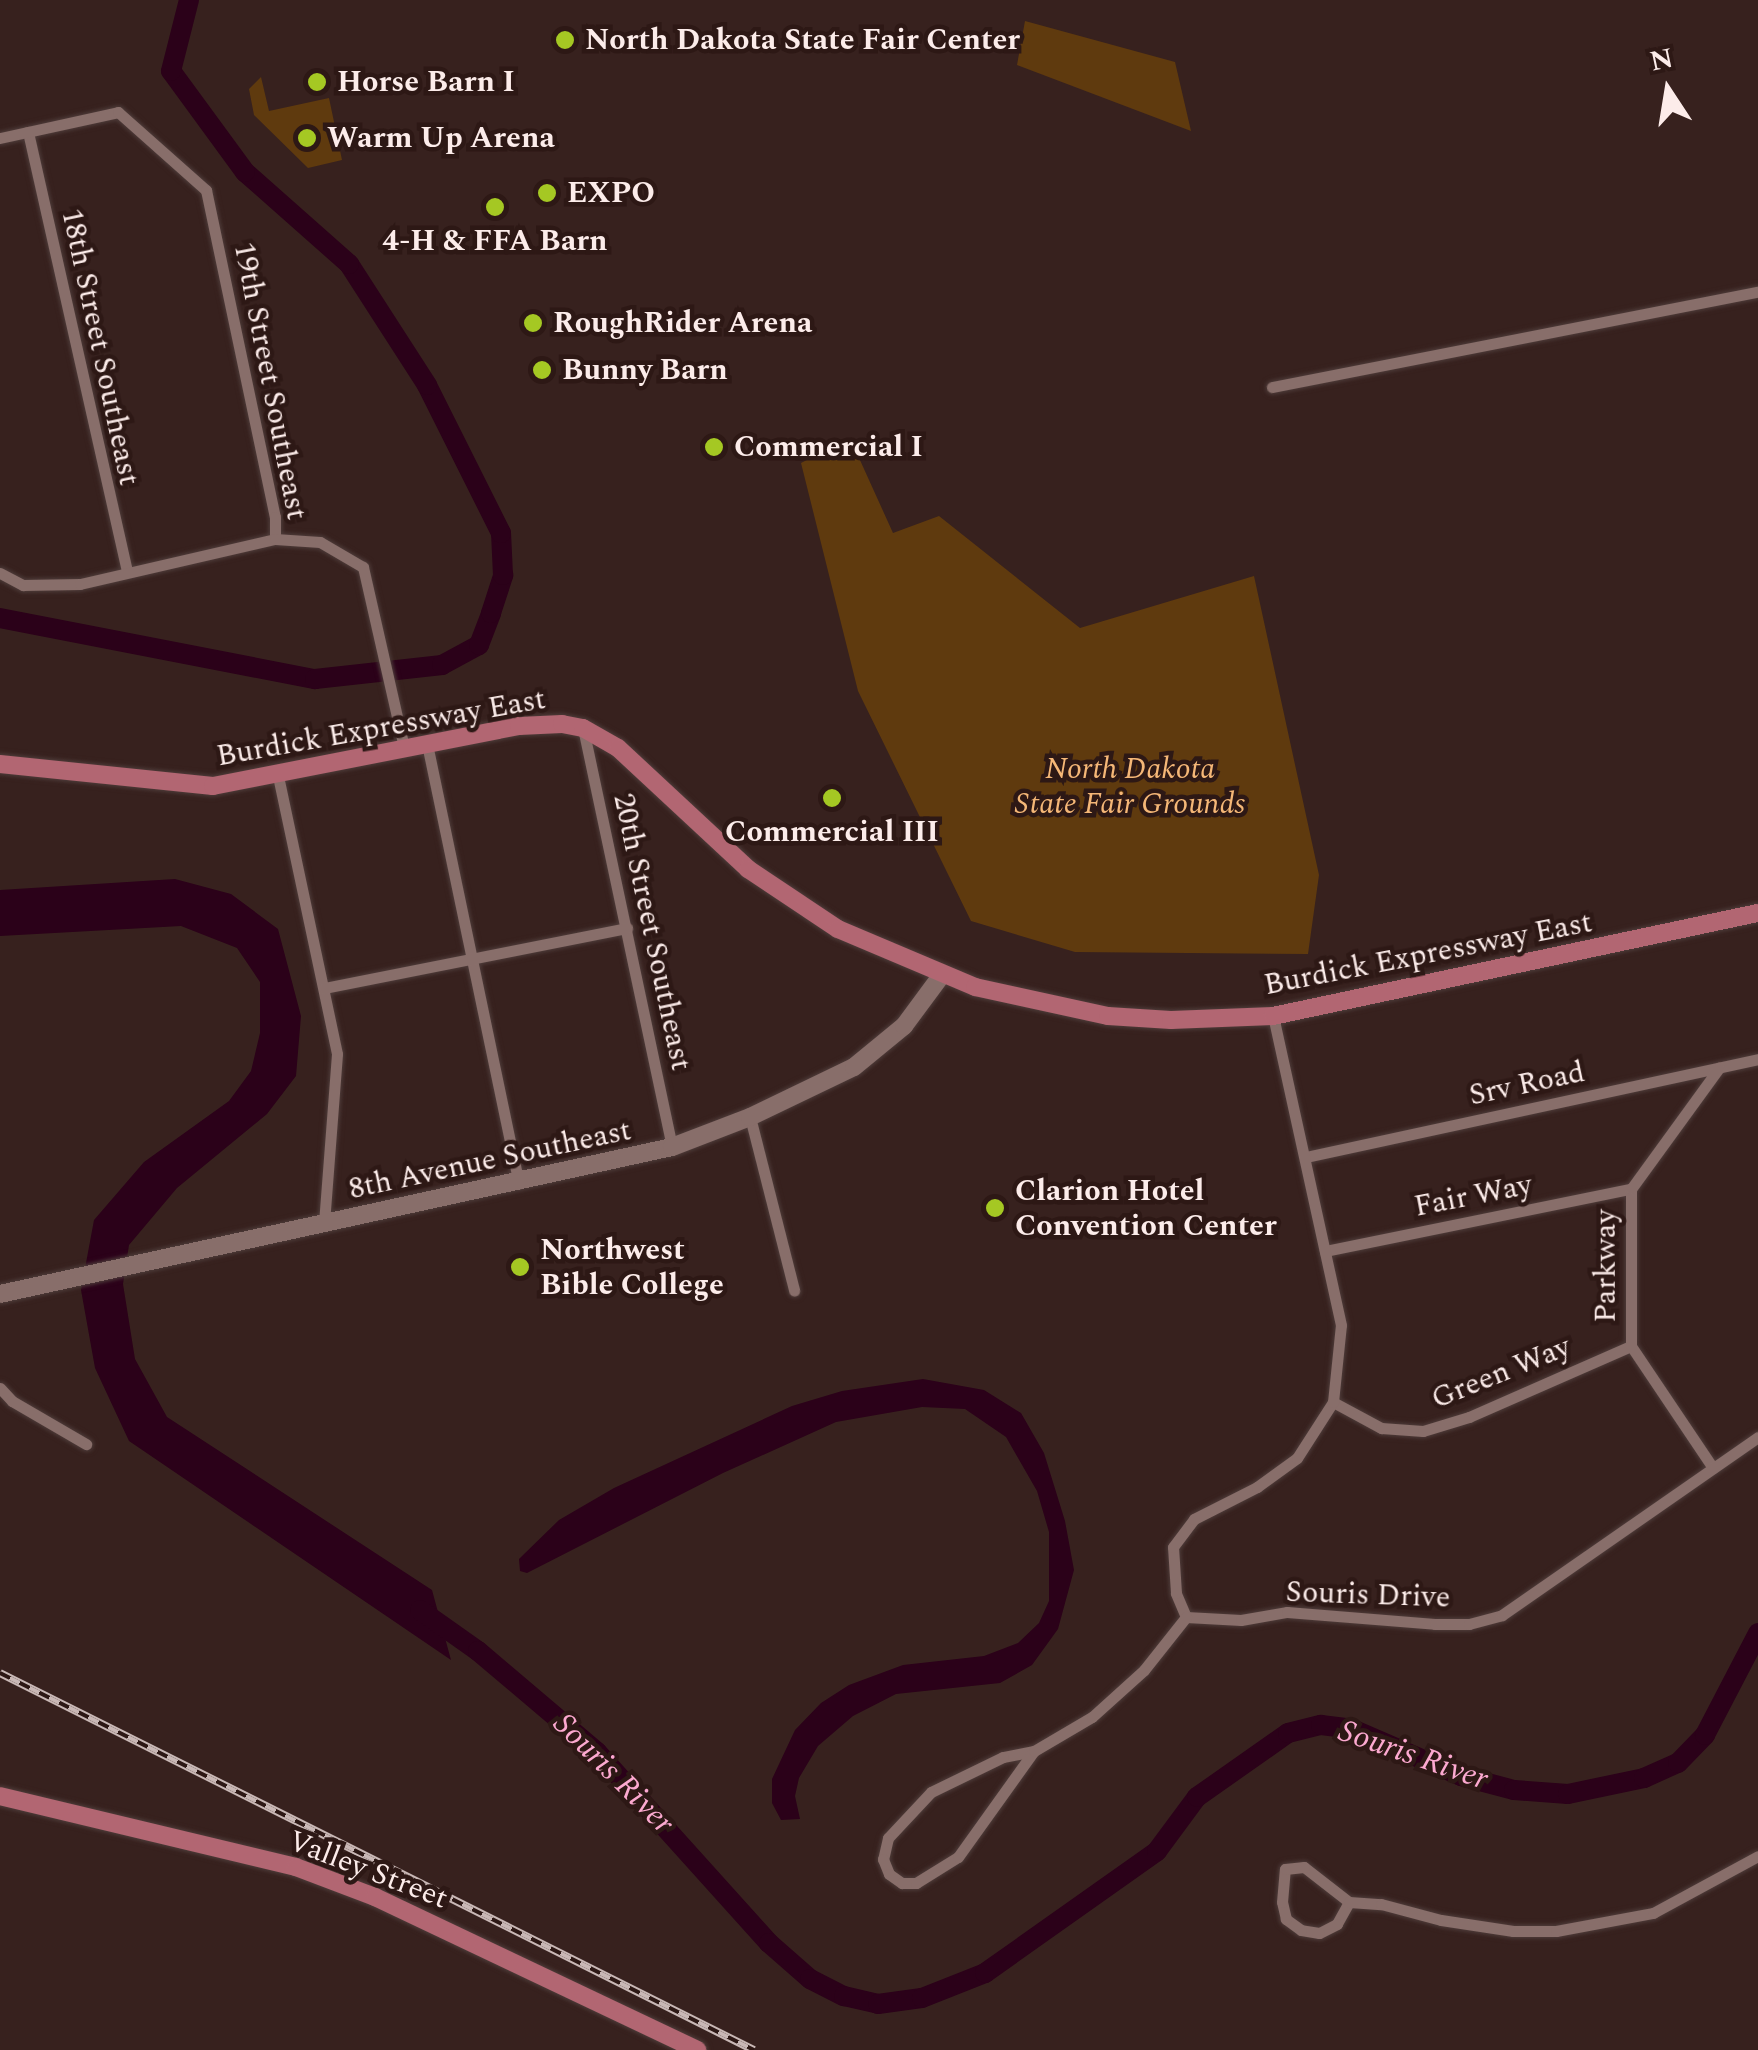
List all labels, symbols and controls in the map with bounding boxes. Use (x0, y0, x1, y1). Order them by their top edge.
place label: North Dakota State Fair Center (585, 22, 1020, 58)
marker: North Dakota State Fair Center (554, 29, 576, 51)
text: N (1646, 37, 1677, 84)
north arrow (1618, 40, 1718, 140)
place label: Horse Barn I (337, 64, 515, 100)
marker: Horse Barn I (306, 71, 328, 93)
place label: Warm Up Arena (327, 120, 555, 156)
marker: Warm Up Arena (296, 127, 318, 149)
place label: EXPO (567, 175, 655, 211)
marker: EXPO (536, 182, 558, 204)
marker: 4-H & FFA Barn (484, 196, 506, 218)
street label: 18th Street Southeast (53, 205, 147, 489)
place label: 4-H & FFA Barn (382, 223, 608, 259)
street label: 19th Street Southeast (225, 239, 315, 523)
place label: RoughRider Arena (553, 305, 812, 341)
marker: RoughRider Arena (522, 312, 544, 334)
place label: Bunny Barn (562, 352, 728, 388)
marker: Bunny Barn (531, 359, 553, 381)
place label: Commercial I (734, 429, 923, 465)
marker: Commercial I (703, 436, 725, 458)
street label: Burdick Expressway East (214, 681, 548, 775)
park label: North Dakota State Fair Grounds (1015, 751, 1245, 822)
marker: Commercial III (821, 787, 843, 809)
street label: 20th Street Southeast (605, 790, 699, 1074)
place label: Commercial III (725, 814, 939, 850)
street label: Burdick Expressway East (1261, 905, 1595, 1003)
street label: Srv Road (1466, 1054, 1588, 1114)
street label: 8th Avenue Southeast (346, 1113, 634, 1207)
street label: Fair Way (1411, 1167, 1535, 1225)
place label: Clarion Hotel Convention Center (1015, 1173, 1277, 1244)
marker: Clarion Hotel Convention Center (984, 1197, 1006, 1219)
street label: Parkway (1588, 1209, 1624, 1323)
place label: Northwest Bible College (540, 1232, 724, 1302)
marker: Northwest Bible College (509, 1256, 531, 1278)
street label: Green Way (1426, 1329, 1576, 1417)
street label: Souris Drive (1285, 1574, 1451, 1616)
water label: Souris River (545, 1706, 681, 1842)
water label: Souris River (1333, 1713, 1493, 1799)
street label: Valley Street (283, 1823, 453, 1917)

